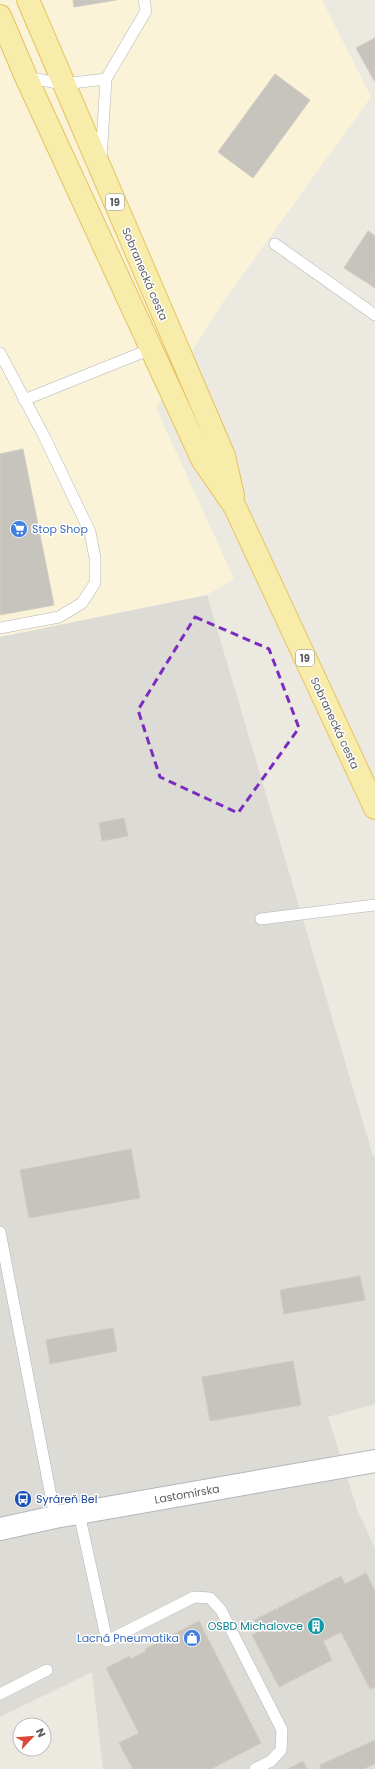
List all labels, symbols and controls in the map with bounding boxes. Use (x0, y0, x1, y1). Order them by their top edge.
road number: 19 (106, 194, 124, 210)
street label: Sobranecká cesta (118, 225, 172, 323)
supermarket icon: Stop Shop (9, 519, 29, 539)
place label: Stop Shop (32, 521, 88, 537)
road number: 19 (296, 650, 314, 666)
street label: Sobranecká cesta (307, 674, 363, 772)
street label: Lastomírska (153, 1480, 221, 1508)
bus stop icon: Syráreň Bel (13, 1489, 33, 1509)
place label: Syráreň Bel (36, 1491, 97, 1507)
building icon: OSBD Michalovce (306, 1616, 326, 1636)
place label: OSBD Michalovce (208, 1618, 303, 1634)
shop icon: Lacná Pneumatika (182, 1628, 202, 1648)
place label: Lacná Pneumatika (77, 1630, 179, 1646)
north arrow (12, 1717, 52, 1757)
text: N (32, 1725, 50, 1740)

